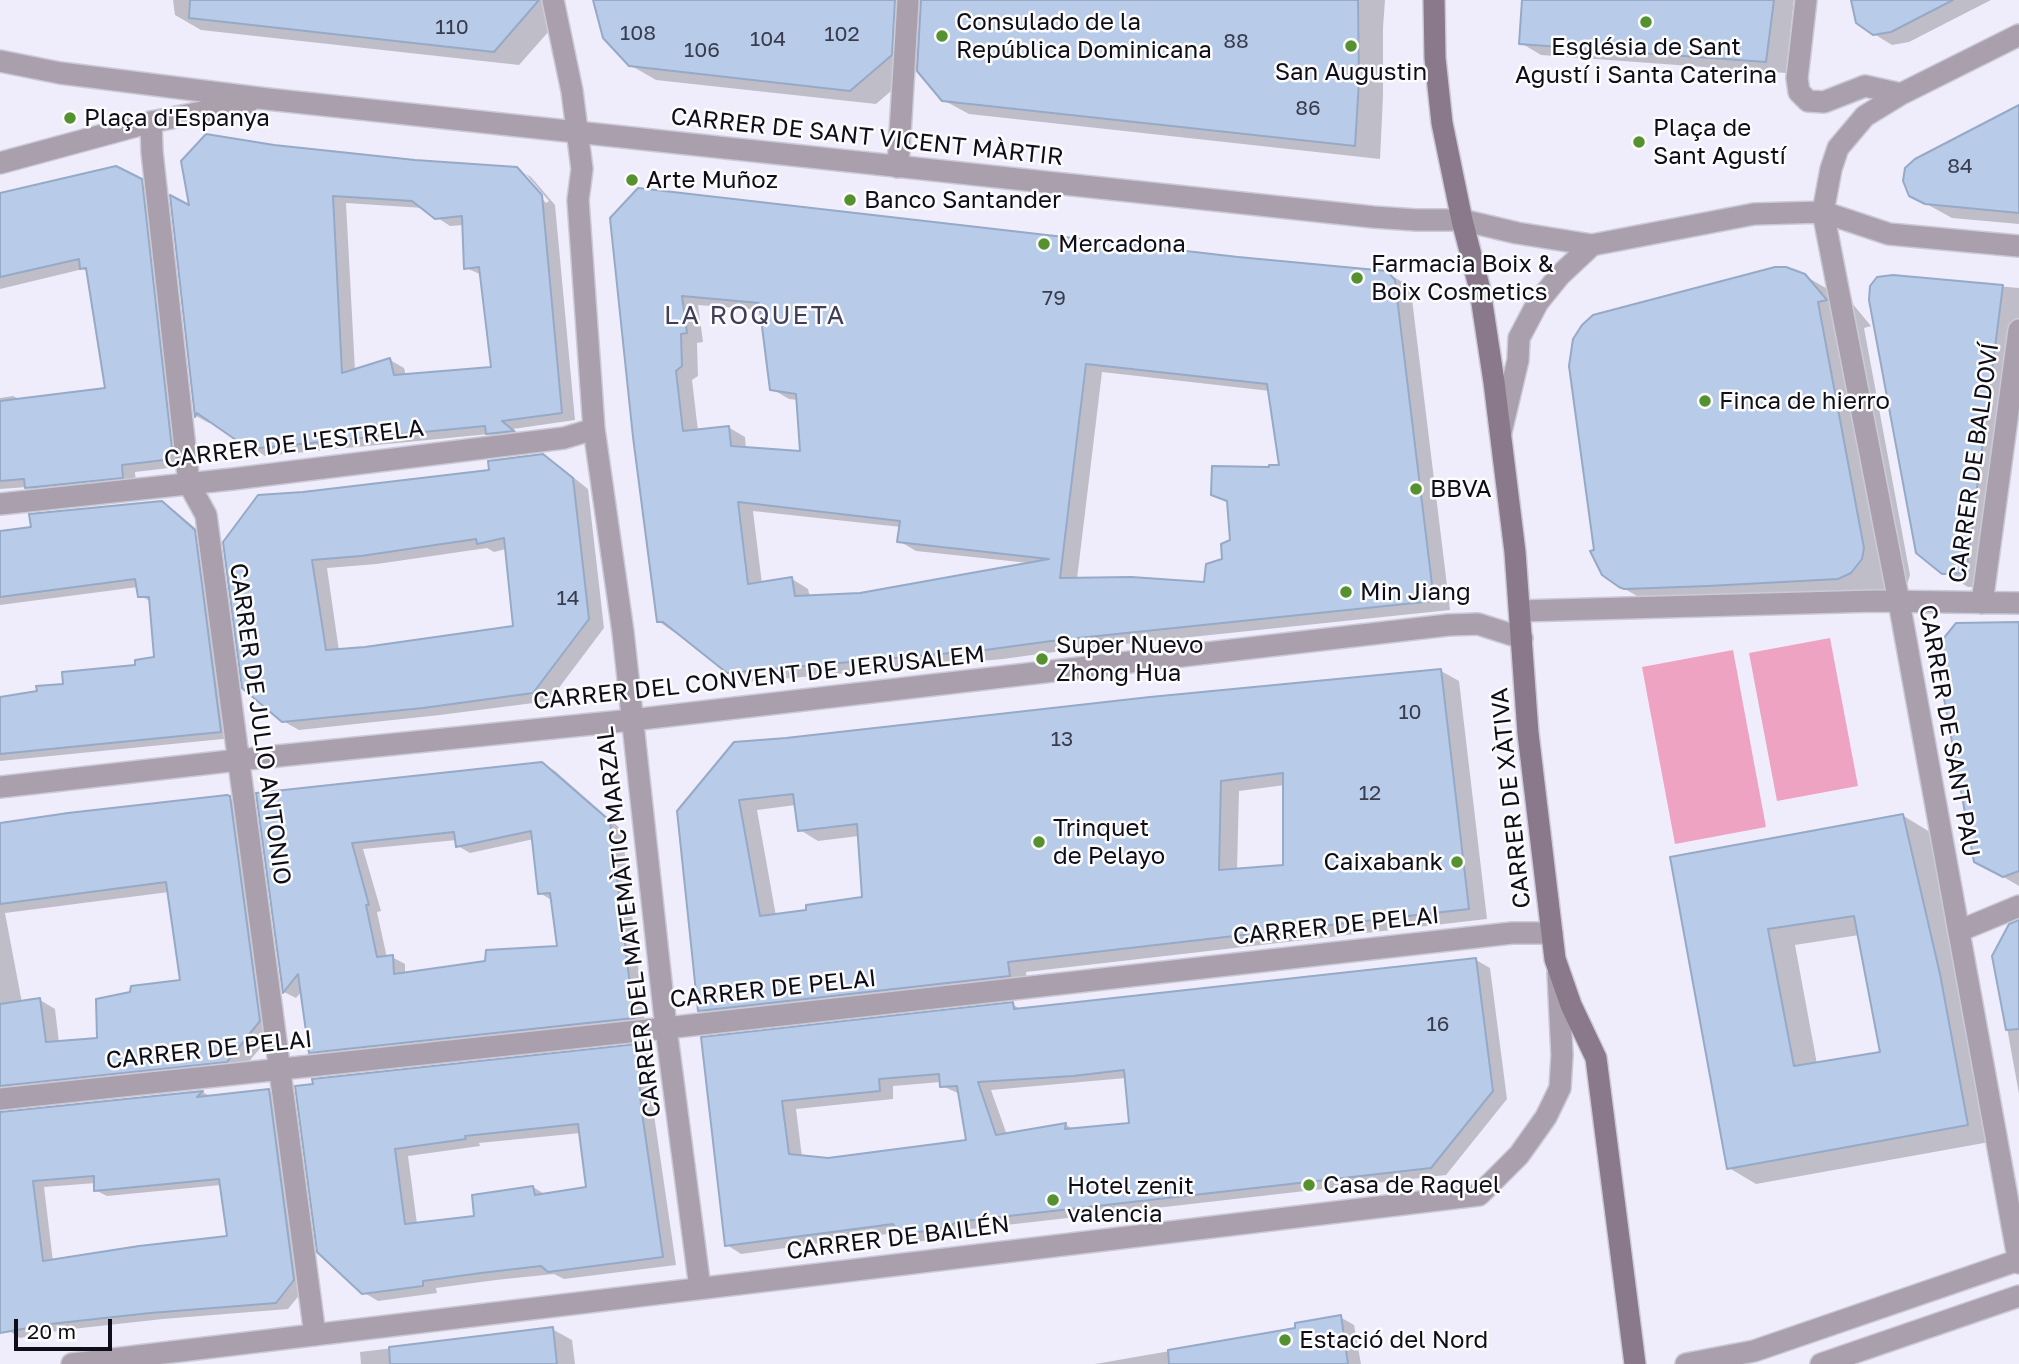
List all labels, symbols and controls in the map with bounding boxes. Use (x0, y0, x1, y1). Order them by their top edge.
place label: Consulado de la República Dominicana (956, 8, 1212, 64)
house number: 110 (435, 14, 469, 40)
marker: Església de Sant Agustí i Santa Caterina (1638, 14, 1654, 30)
house number: 108 (620, 20, 656, 46)
house number: 102 (824, 21, 860, 47)
house number: 104 (750, 26, 786, 52)
marker: Consulado de la República Dominicana (934, 28, 950, 44)
house number: 88 (1223, 28, 1249, 54)
place label: Església de Sant Agustí i Santa Caterina (1515, 33, 1777, 89)
house number: 106 (684, 37, 720, 63)
marker: San Augustin (1343, 38, 1359, 54)
place label: San Augustin (1275, 58, 1427, 86)
house number: 86 (1295, 95, 1321, 121)
street label: CARRER DE SANT VICENT MÀRTIR (669, 102, 1065, 172)
place label: Plaça d'Espanya (84, 104, 270, 132)
marker: Plaça d'Espanya (62, 110, 78, 126)
place label: Plaça de Sant Agustí (1653, 114, 1786, 170)
marker: Plaça de Sant Agustí (1631, 134, 1647, 150)
house number: 84 (1947, 153, 1973, 179)
place label: Arte Muñoz (646, 166, 778, 194)
marker: Arte Muñoz (624, 172, 640, 188)
place label: Banco Santander (864, 186, 1061, 214)
marker: Banco Santander (842, 192, 858, 208)
place label: Mercadona (1058, 230, 1186, 258)
marker: Mercadona (1036, 236, 1052, 252)
place label: Farmacia Boix & Boix Cosmetics (1371, 250, 1554, 306)
marker: Farmacia Boix & Boix Cosmetics (1349, 270, 1365, 286)
house number: 79 (1042, 285, 1066, 311)
district label: LA ROQUETA (665, 300, 845, 332)
street label: CARRER DE BALDOVÍ (1943, 341, 2005, 585)
place label: Finca de hierro (1719, 387, 1890, 415)
marker: Finca de hierro (1697, 393, 1713, 409)
street label: CARRER DE L'ESTRELA (162, 414, 426, 474)
place label: BBVA (1430, 475, 1492, 503)
marker: BBVA (1408, 481, 1424, 497)
street label: CARRER DE JULIO ANTONIO (223, 561, 297, 887)
place label: Min Jiang (1360, 578, 1471, 606)
marker: Min Jiang (1338, 584, 1354, 600)
house number: 14 (557, 585, 579, 611)
street label: CARRER DE SANT PAU (1913, 602, 1985, 860)
place label: Super Nuevo Zhong Hua (1056, 631, 1203, 687)
street label: CARRER DEL CONVENT DE JERUSALEM (532, 640, 986, 716)
marker: Super Nuevo Zhong Hua (1034, 651, 1050, 667)
street label: CARRER DE XÀTIVA (1485, 686, 1537, 910)
house number: 10 (1398, 699, 1422, 725)
street label: CARRER DEL MATEMÀTIC MARZAL (591, 725, 667, 1119)
house number: 13 (1051, 726, 1073, 752)
house number: 12 (1359, 780, 1381, 806)
place label: Trinquet de Pelayo (1053, 814, 1165, 870)
marker: Trinquet de Pelayo (1031, 834, 1047, 850)
place label: Caixabank (1324, 848, 1443, 876)
marker: Caixabank (1449, 854, 1465, 870)
street label: CARRER DE PELAI (1231, 901, 1441, 951)
street label: CARRER DE PELAI (668, 964, 878, 1014)
house number: 16 (1427, 1011, 1449, 1037)
street label: CARRER DE PELAI (104, 1025, 314, 1075)
place label: Casa de Raquel (1323, 1171, 1500, 1199)
place label: Hotel zenit valencia (1067, 1172, 1194, 1228)
marker: Casa de Raquel (1301, 1177, 1317, 1193)
marker: Hotel zenit valencia (1045, 1192, 1061, 1208)
street label: CARRER DE BAILÉN (785, 1210, 1011, 1266)
scale bar (18, 1304, 116, 1348)
text: 20 m (27, 1318, 76, 1344)
place label: Estació del Nord (1299, 1326, 1488, 1354)
marker: Estació del Nord (1277, 1332, 1293, 1348)

